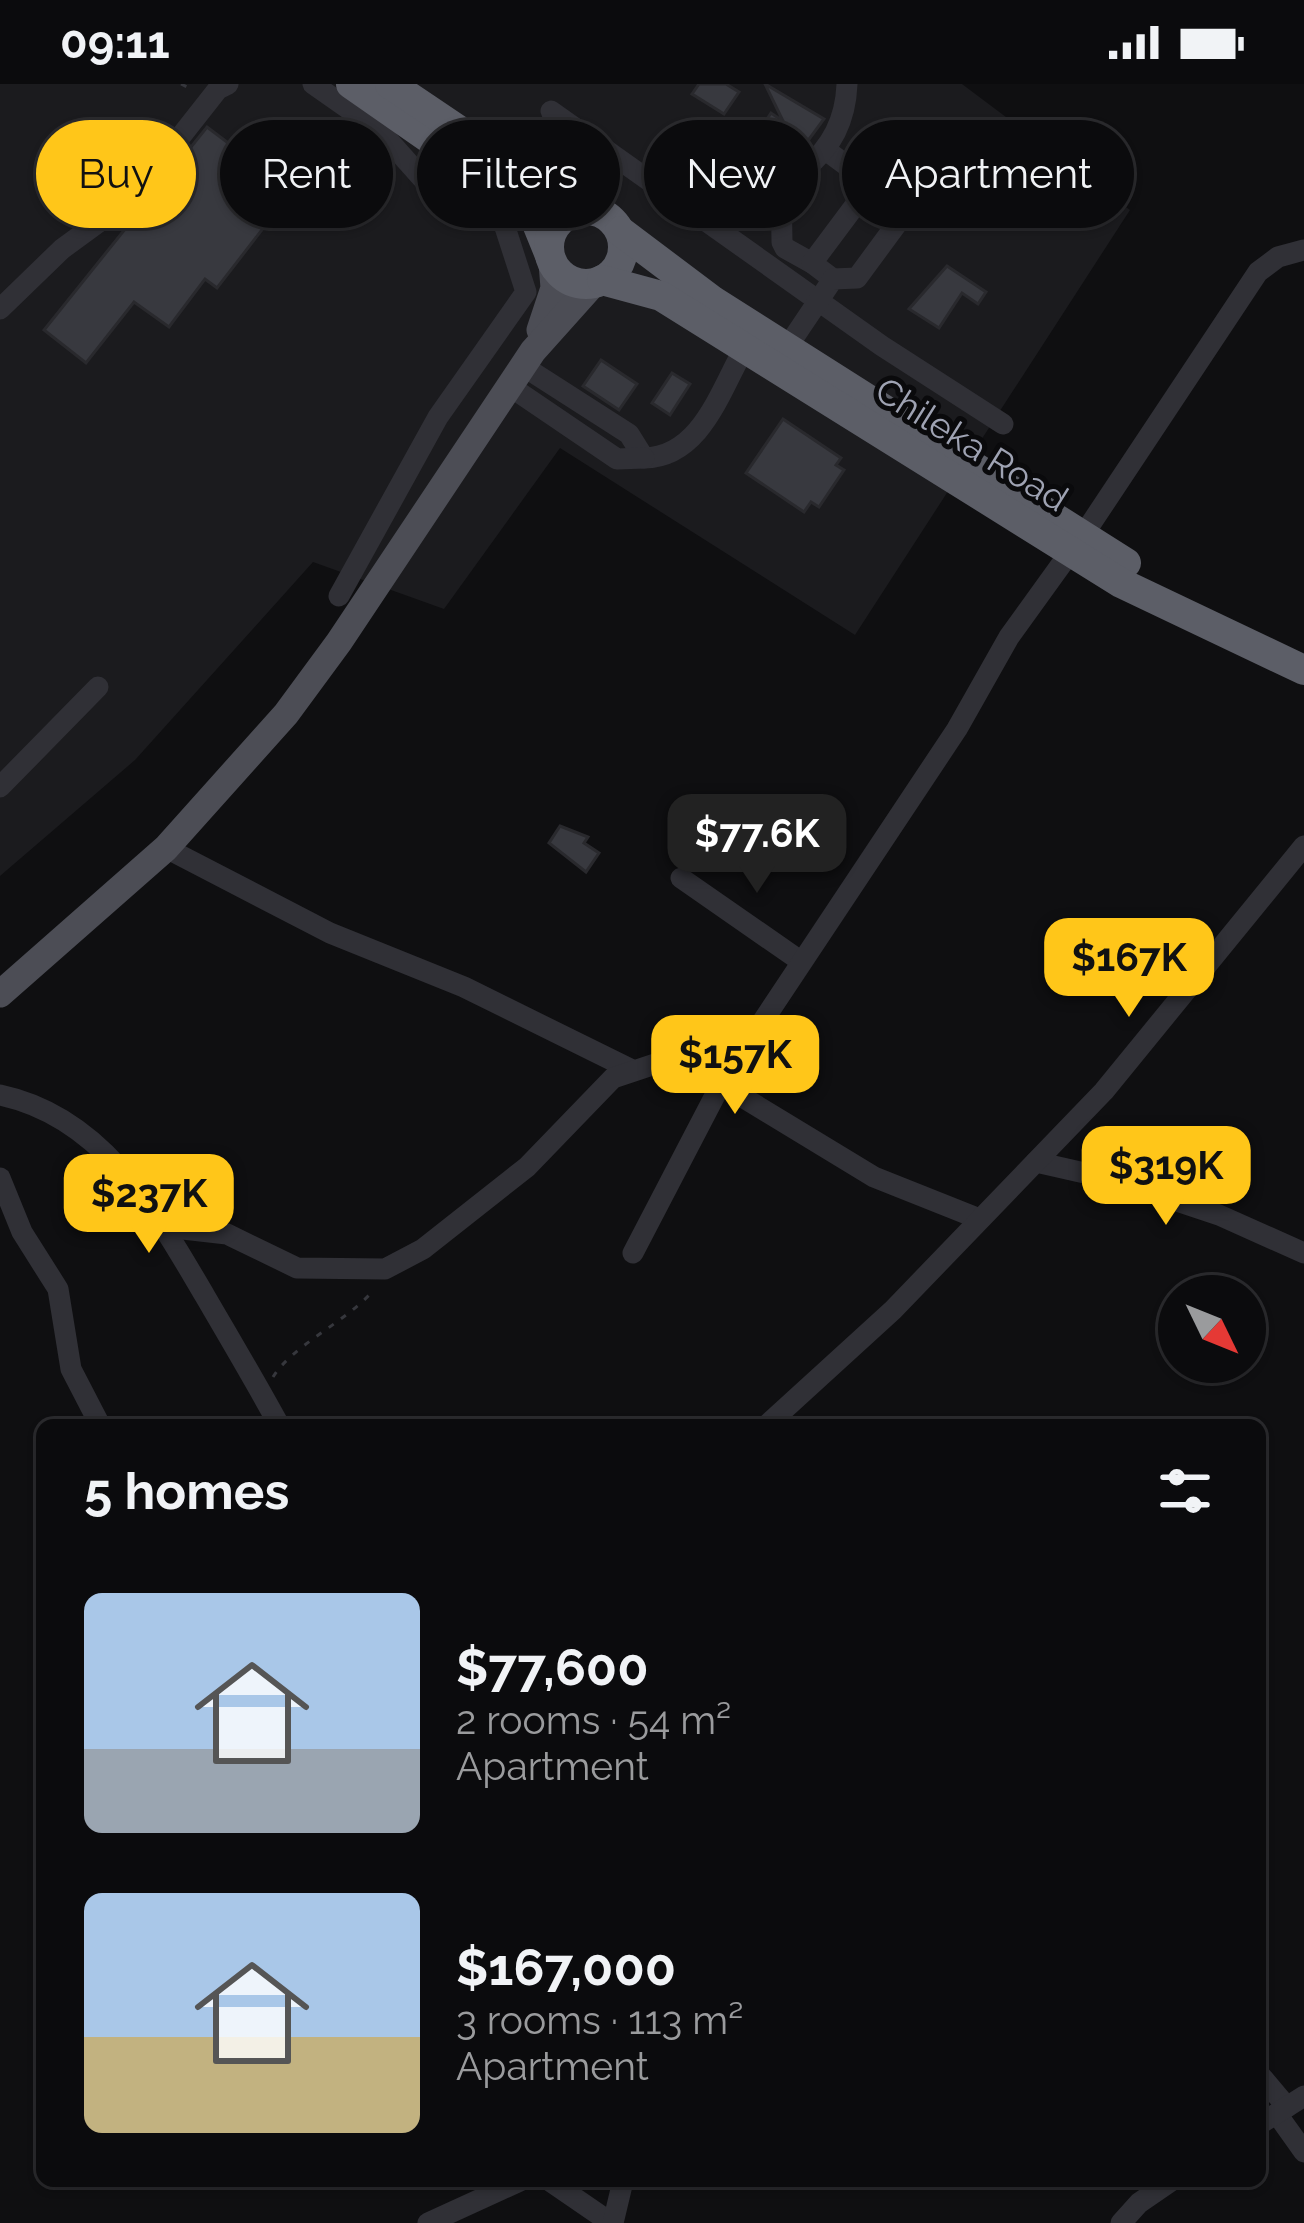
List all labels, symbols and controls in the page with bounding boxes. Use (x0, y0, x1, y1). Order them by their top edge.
text: 09:11 (60, 16, 170, 69)
chip: Buy (36, 120, 196, 228)
chip: Rent (220, 120, 393, 228)
chip: Filters (417, 120, 620, 228)
chip: New (644, 120, 818, 228)
chip: Apartment (842, 120, 1134, 228)
street label: Chileka Road (868, 368, 1076, 520)
pin: $77.6K (659, 794, 855, 896)
text: $77.6K (694, 810, 820, 856)
pin: $167K (1045, 918, 1213, 1020)
text: $167K (1071, 934, 1187, 980)
pin: $157K (651, 1015, 819, 1117)
text: $157K (678, 1031, 792, 1077)
pin: $319K (1082, 1126, 1250, 1228)
text: $319K (1109, 1142, 1223, 1188)
pin: $237K (65, 1154, 233, 1256)
text: $237K (91, 1170, 207, 1216)
north arrow (1158, 1275, 1266, 1383)
map controls (1158, 1275, 1266, 1383)
icon: filters (1152, 1458, 1218, 1524)
text: 5 homes (84, 1461, 289, 1521)
text: $77,600 (456, 1637, 648, 1697)
icon: home (180, 1641, 324, 1785)
text: 2 rooms · 54 m² (456, 1697, 731, 1743)
text: Apartment (456, 1743, 649, 1789)
text: $167,000 (456, 1937, 676, 1997)
icon: home (180, 1941, 324, 2085)
text: 3 rooms · 113 m² (456, 1997, 743, 2043)
text: Apartment (456, 2043, 649, 2089)

